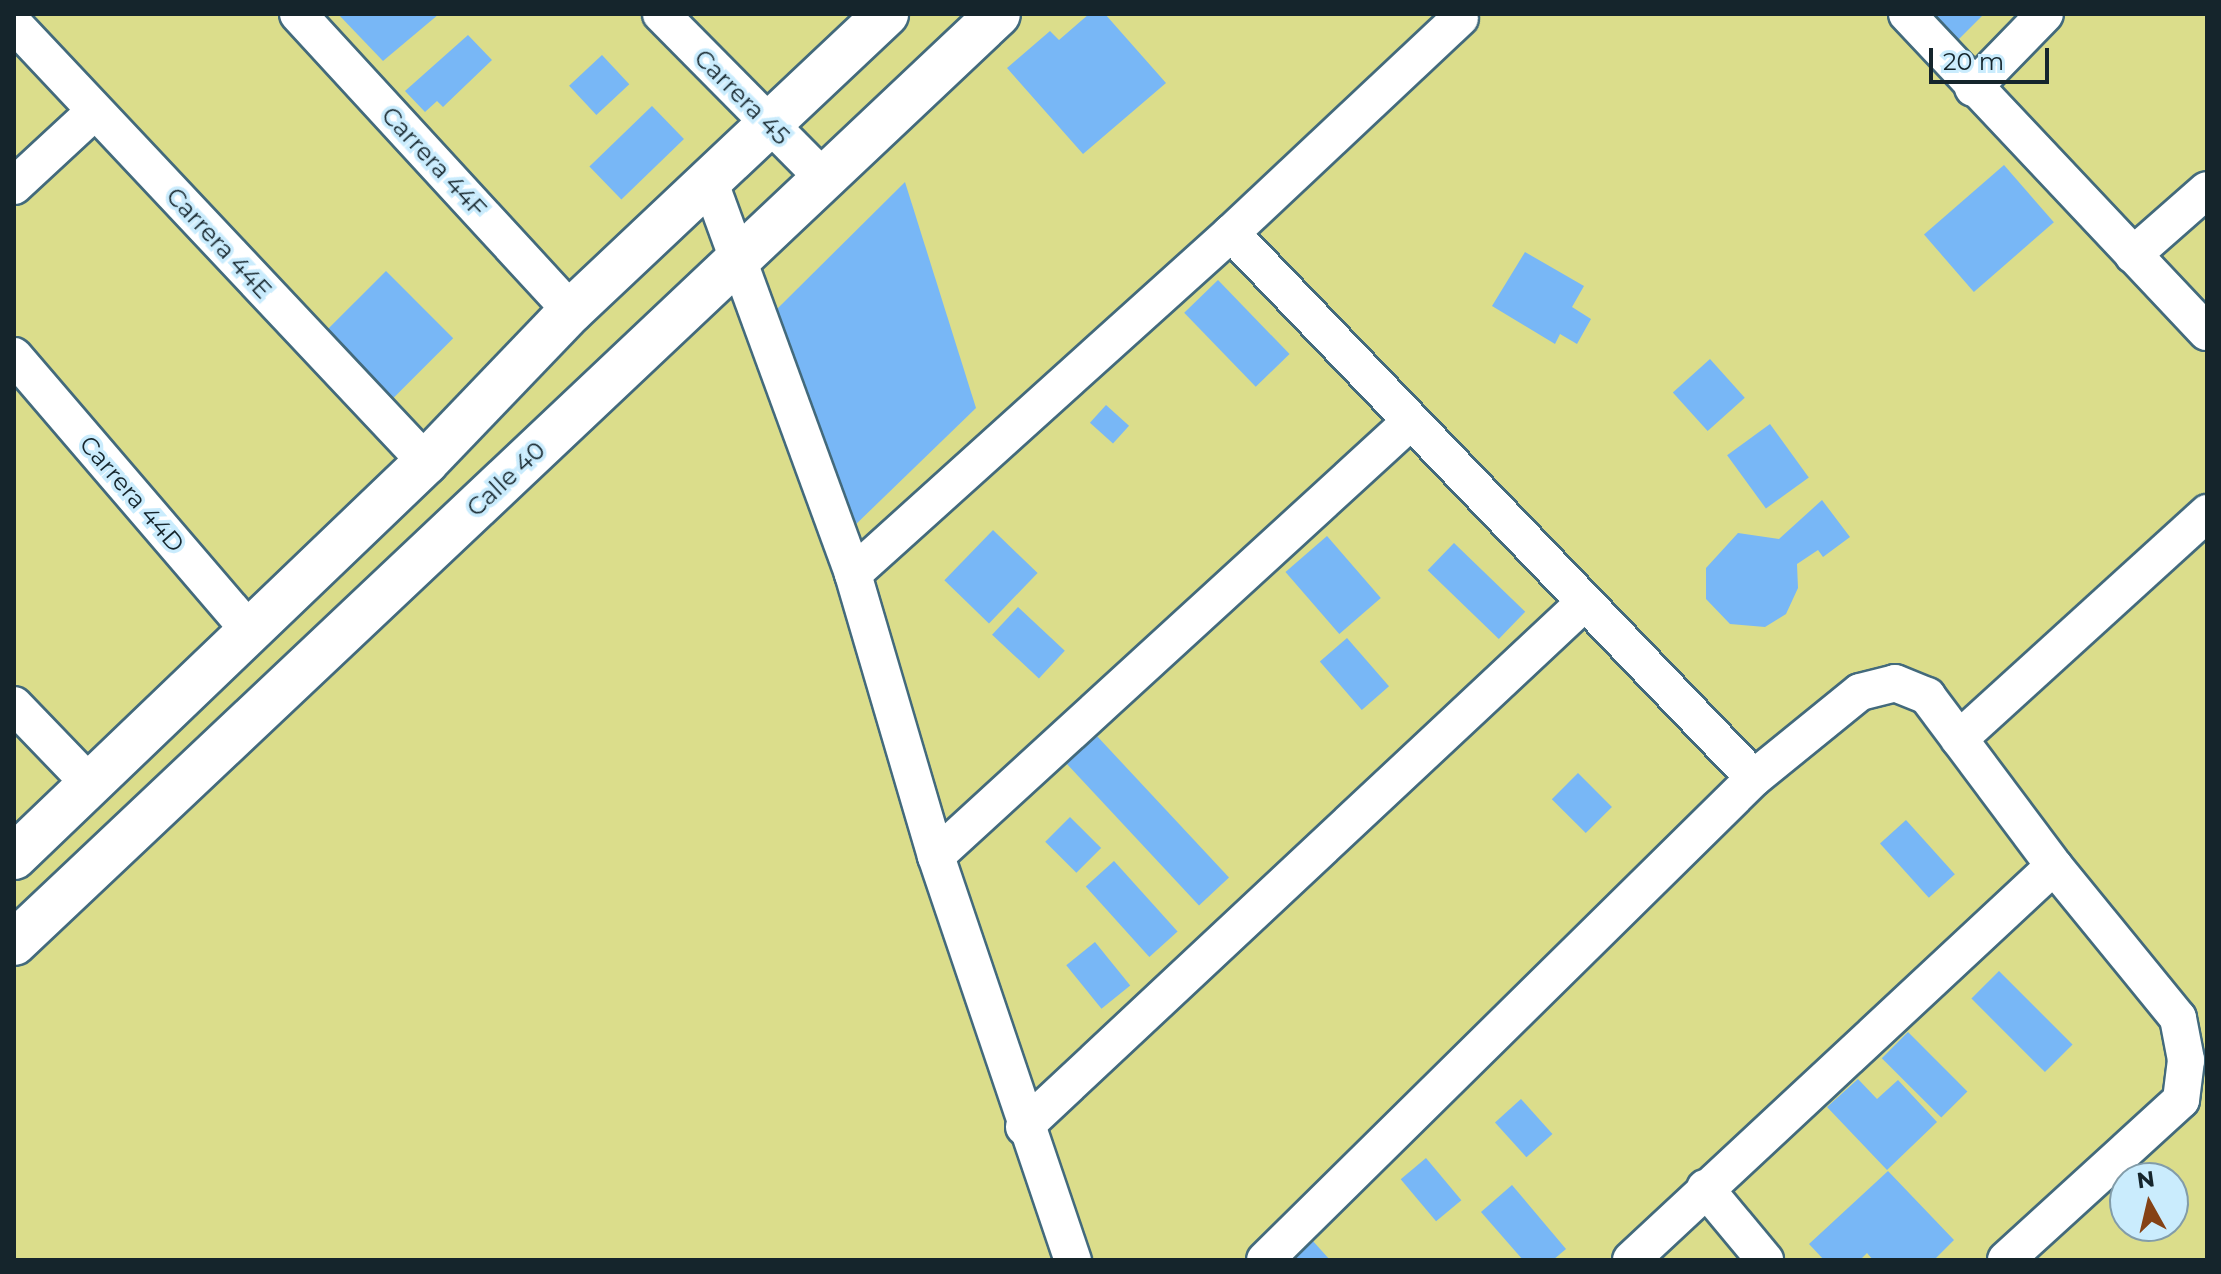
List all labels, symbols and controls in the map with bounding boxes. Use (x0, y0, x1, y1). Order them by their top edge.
scale bar (1933, 32, 2053, 82)
street label: Carrera 45 (688, 43, 796, 151)
text: 20 m (1943, 47, 2004, 76)
street label: Carrera 44F (376, 101, 492, 223)
street label: Carrera 44E (160, 182, 278, 304)
street label: Carrera 44D (74, 430, 190, 558)
street label: Calle 40 (461, 436, 551, 522)
north arrow (2109, 1162, 2189, 1242)
text: N (2135, 1165, 2157, 1194)

